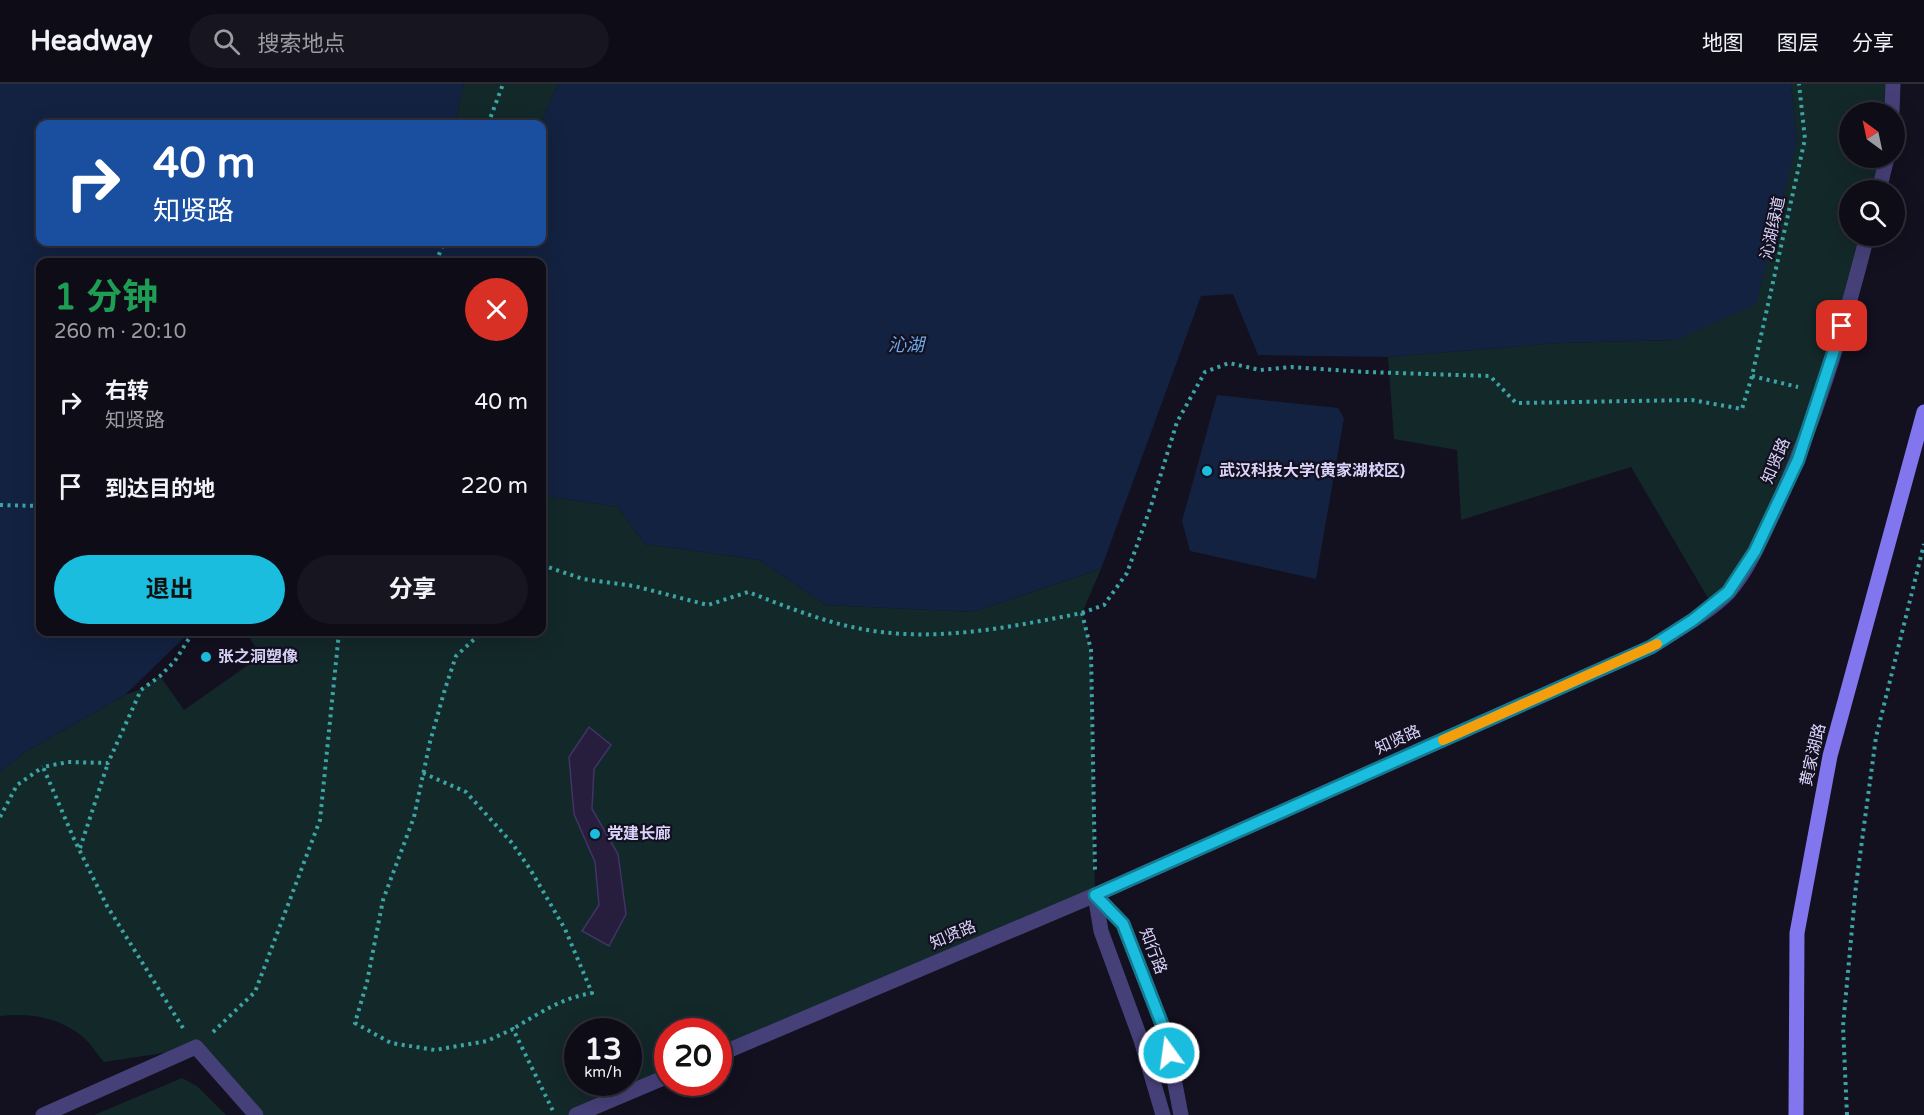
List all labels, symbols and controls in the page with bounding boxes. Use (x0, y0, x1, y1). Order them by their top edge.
search box (189, 14, 609, 68)
text: Headway (30, 24, 153, 58)
icon: search (210, 25, 243, 58)
text: 搜索地点 (258, 31, 346, 57)
text: 地图 (1702, 31, 1744, 56)
text: 图层 (1777, 31, 1819, 56)
text: 分享 (1852, 31, 1894, 56)
north arrow (1839, 102, 1905, 168)
map controls (1839, 102, 1905, 246)
text: 40 m (153, 138, 255, 189)
icon: right (54, 144, 132, 222)
button: search (1839, 180, 1905, 246)
text: 知贤路 (153, 195, 234, 228)
street label: 沁湖绿道 (1757, 195, 1789, 261)
text: 1 分钟 (54, 276, 158, 319)
button: close (465, 278, 528, 341)
pin (1816, 300, 1867, 351)
icon: arrive (1825, 309, 1858, 342)
text: 260 m · 20:10 (54, 320, 186, 344)
water label: 沁湖 (888, 334, 927, 356)
text: 右转 (105, 378, 149, 404)
icon: right (54, 386, 87, 419)
text: 40 m (474, 389, 528, 415)
text: 知贤路 (105, 409, 165, 433)
street label: 知贤路 (1757, 435, 1795, 487)
place label: 武汉科技大学(黄家湖校区) (1219, 461, 1405, 481)
marker: 武汉科技大学(黄家湖校区) (1200, 464, 1214, 478)
icon: arrive (54, 470, 87, 503)
text: 220 m (461, 473, 528, 499)
text: 到达目的地 (105, 476, 215, 502)
button: 退出 (54, 555, 285, 624)
button: 分享 (297, 555, 528, 624)
place label: 张之洞塑像 (218, 647, 298, 667)
marker: 张之洞塑像 (199, 650, 213, 664)
street label: 知贤路 (1372, 721, 1424, 759)
street label: 黄家湖路 (1796, 722, 1830, 788)
place label: 党建长廊 (607, 824, 671, 844)
marker: 党建长廊 (588, 827, 602, 841)
street label: 知贤路 (927, 916, 979, 954)
street label: 知行路 (1135, 925, 1171, 977)
speed limit sign: 20 (654, 1018, 732, 1096)
position arrow (1137, 1021, 1201, 1085)
text: 13 (584, 1031, 622, 1068)
text: km/h (584, 1063, 622, 1081)

